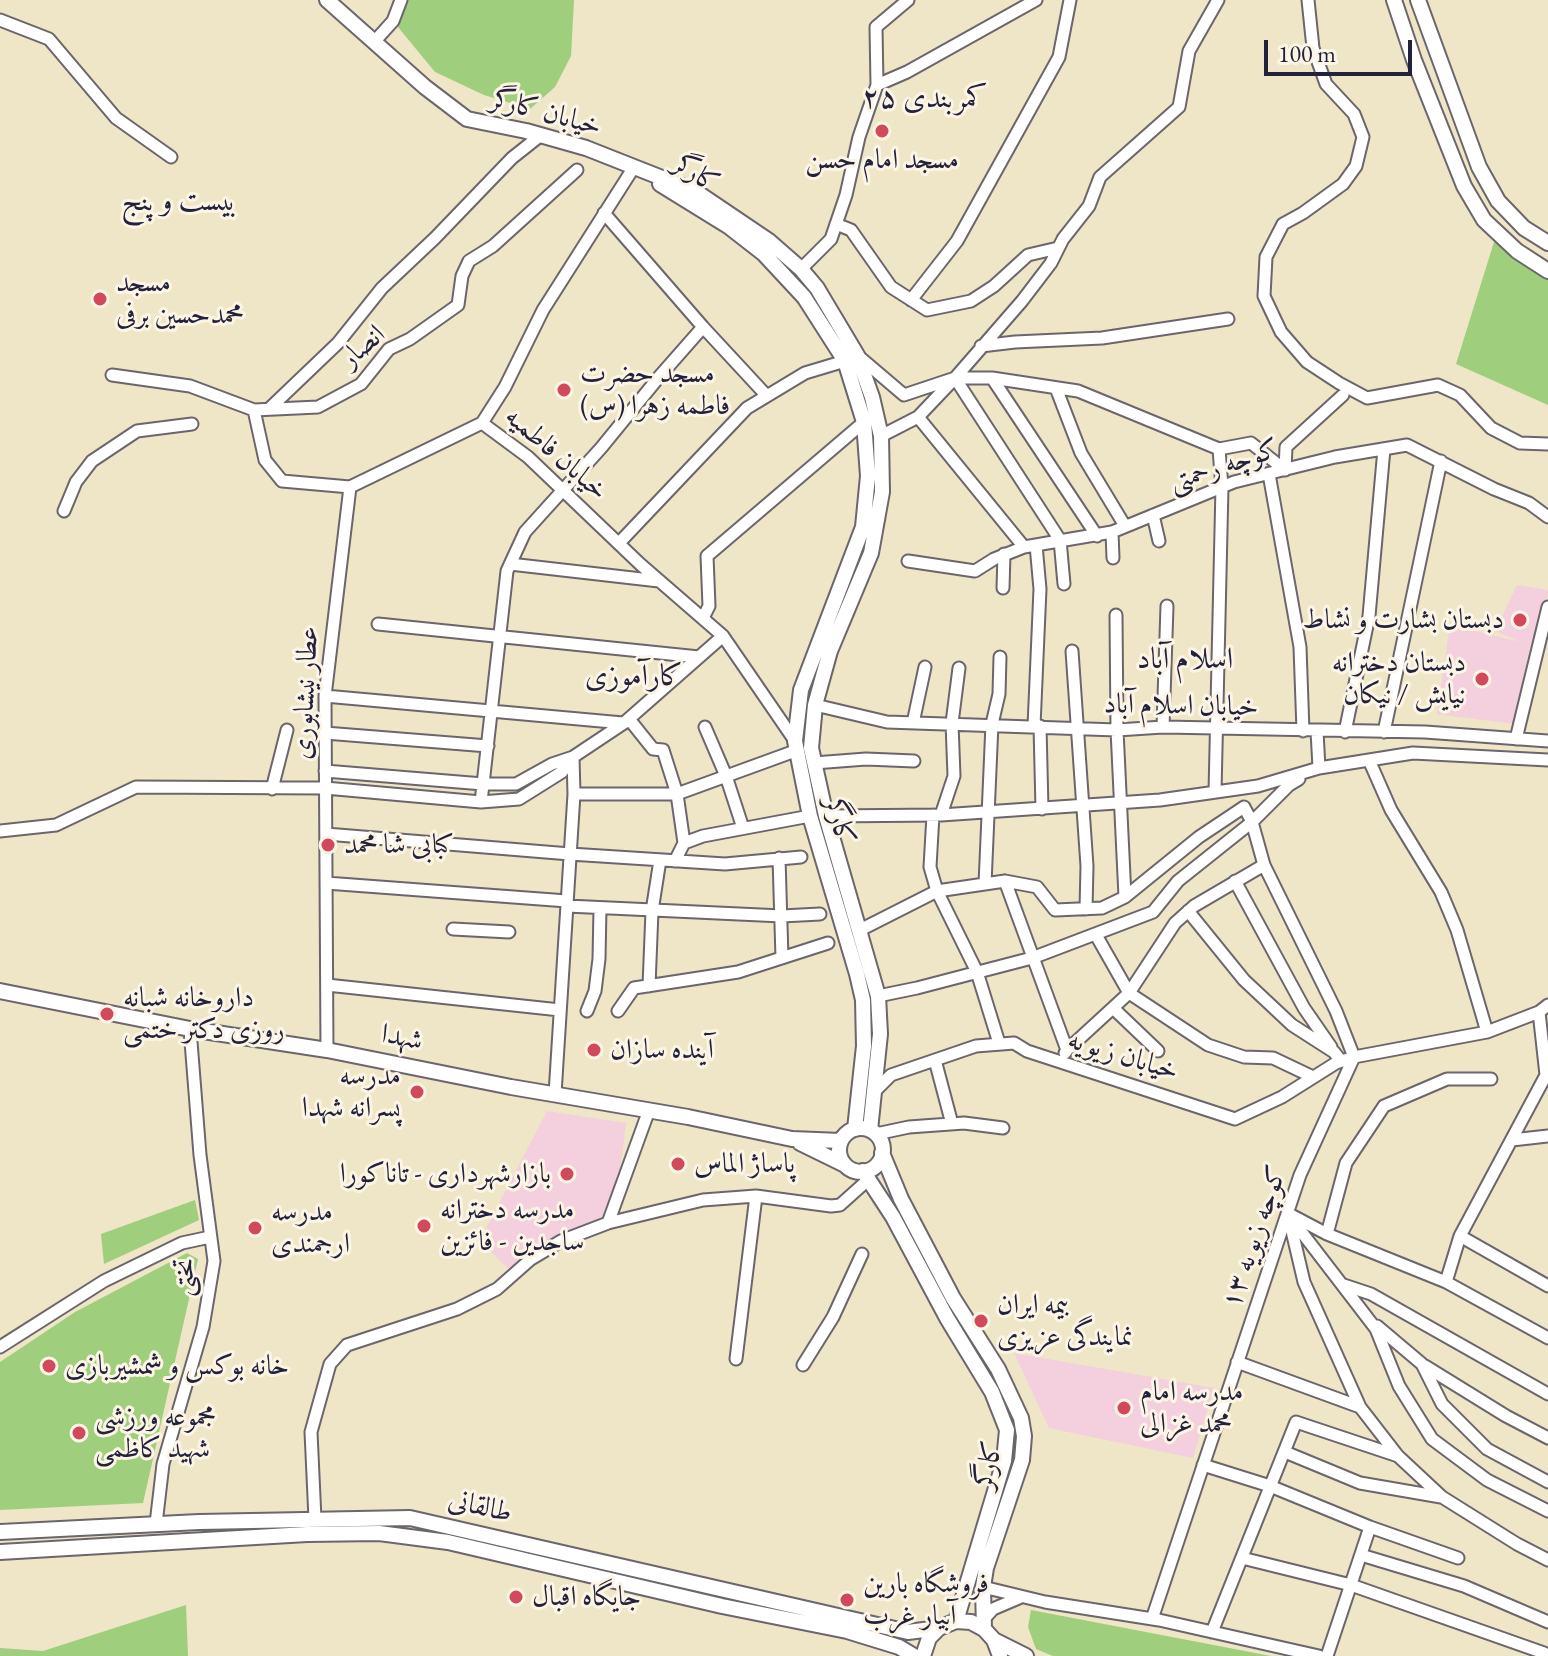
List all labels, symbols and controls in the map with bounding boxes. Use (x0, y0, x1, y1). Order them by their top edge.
scale bar (1268, 24, 1416, 74)
text: 100 m (1278, 38, 1336, 69)
district label: کمربندی ۲۵ (862, 81, 988, 117)
street label: خیابان کارگر (487, 82, 605, 144)
marker: مسجد امام حسن (873, 122, 891, 140)
place label: مسجد امام حسن (805, 143, 959, 177)
street label: کارگر (667, 147, 725, 201)
district label: بیست و پنج (122, 184, 236, 220)
place label: مسجد محمدحسین برفی (116, 266, 244, 332)
marker: مسجد محمدحسین برفی (91, 290, 109, 308)
street label: انصار (333, 318, 393, 376)
place label: مسجد حضرت فاطمه زهرا (س) (580, 357, 730, 423)
marker: مسجد حضرت فاطمه زهرا (س) (555, 381, 573, 399)
street label: خیابان فاطمیه (497, 400, 615, 508)
street label: کوچه رحمتی (1165, 433, 1283, 499)
place label: دبستان بشارت و نشاط (1302, 603, 1504, 637)
marker: دبستان بشارت و نشاط (1511, 611, 1529, 629)
street label: عطار نیشابوری (286, 625, 326, 761)
district label: اسلام آباد (1137, 642, 1233, 678)
place label: دبستان دخترانه نیایش / نیکان (1332, 646, 1466, 712)
district label: کارآموزی (585, 659, 683, 695)
marker: دبستان دخترانه نیایش / نیکان (1473, 670, 1491, 688)
street label: خیابان اسلام آباد (1103, 688, 1259, 724)
street label: کارگر (817, 794, 861, 848)
place label: کبابی شا محمد (344, 828, 454, 862)
marker: کبابی شا محمد (319, 836, 337, 854)
place label: داروخانه شبانه روزی دکتر ختمی (123, 981, 285, 1047)
marker: داروخانه شبانه روزی دکتر ختمی (98, 1005, 116, 1023)
street label: شهدا (378, 1018, 426, 1058)
street label: خیابان زیویه (1064, 1023, 1182, 1089)
place label: آینده سازان (610, 1033, 714, 1067)
marker: آینده سازان (585, 1041, 603, 1059)
place label: مدرسه پسرانه شهدا (302, 1059, 401, 1125)
marker: مدرسه پسرانه شهدا (408, 1083, 426, 1101)
place label: پاساژ الماس (694, 1147, 795, 1181)
marker: پاساژ الماس (669, 1155, 687, 1173)
place label: بازارشهرداری - تاناکورا (340, 1157, 551, 1191)
street label: کوچه زیویه ۱۳ (1215, 1161, 1295, 1313)
marker: بازارشهرداری - تاناکورا (558, 1165, 576, 1183)
place label: مدرسه دخترانه ساجدین - فائزین (440, 1193, 584, 1259)
place label: مدرسه ارجمندی (271, 1195, 350, 1261)
marker: مدرسه دخترانه ساجدین - فائزین (415, 1217, 433, 1235)
marker: مدرسه ارجمندی (246, 1219, 264, 1237)
street label: تختی (166, 1256, 204, 1298)
place label: بیمه ایران نمایندگی عزیزی (997, 1288, 1133, 1354)
marker: بیمه ایران نمایندگی عزیزی (972, 1312, 990, 1330)
place label: خانه بوکس و شمشیربازی (65, 1349, 289, 1383)
marker: خانه بوکس و شمشیربازی (40, 1357, 58, 1375)
place label: مدرسه امام محمد غزالی (1140, 1375, 1243, 1441)
marker: مدرسه امام محمد غزالی (1115, 1399, 1133, 1417)
place label: مجموعه ورزشی شهید کاظمی (95, 1400, 216, 1466)
marker: مجموعه ورزشی شهید کاظمی (70, 1424, 88, 1442)
street label: کارگر (967, 1438, 1011, 1492)
street label: طالقانی (445, 1483, 515, 1531)
place label: فروشگاه بارین آبیار غرب (863, 1567, 989, 1633)
place label: جایگاه اقبال (532, 1580, 641, 1614)
marker: جایگاه اقبال (507, 1588, 525, 1606)
marker: فروشگاه بارین آبیار غرب (838, 1591, 856, 1609)

